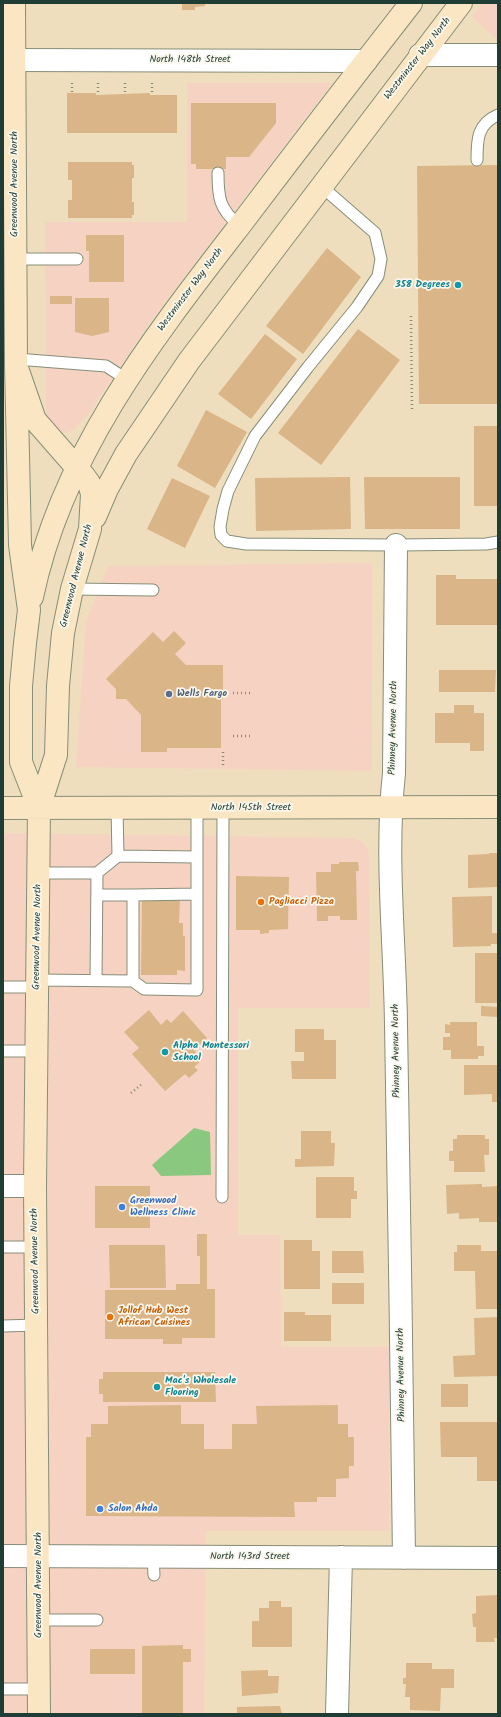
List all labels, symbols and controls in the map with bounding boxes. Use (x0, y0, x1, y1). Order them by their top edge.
street label: Westminster Way North (382, 15, 454, 103)
street label: North 148th Street (149, 54, 231, 66)
street label: Greenwood Avenue North (9, 131, 21, 237)
street label: Westminster Way North (156, 246, 226, 334)
place label: 358 Degrees (395, 279, 450, 291)
marker: 358 Degrees (453, 280, 463, 290)
street label: Greenwood Avenue North (58, 523, 96, 629)
street label: Phinney Avenue North (387, 681, 401, 775)
place label: Wells Fargo (177, 688, 227, 700)
marker: Wells Fargo (164, 689, 174, 699)
street label: North 145th Street (211, 802, 291, 814)
street label: Greenwood Avenue North (31, 884, 45, 990)
place label: Pagliacci Pizza (269, 896, 334, 908)
marker: Pagliacci Pizza (256, 897, 266, 907)
street label: Phinney Avenue North (390, 1004, 404, 1098)
place label: Alpha Montessori School (173, 1040, 249, 1064)
marker: Alpha Montessori School (160, 1047, 170, 1057)
place label: Greenwood Wellness Clinic (130, 1195, 196, 1218)
marker: Greenwood Wellness Clinic (117, 1202, 127, 1212)
street label: Greenwood Avenue North (29, 1208, 43, 1314)
place label: Jollof Hub West African Cuisines (118, 1305, 190, 1328)
marker: Jollof Hub West African Cuisines (105, 1312, 115, 1322)
street label: Phinney Avenue North (395, 1328, 409, 1422)
place label: Mac's Wholesale Flooring (165, 1375, 236, 1398)
marker: Mac's Wholesale Flooring (152, 1382, 162, 1392)
place label: Salon Ahda (108, 1503, 158, 1515)
marker: Salon Ahda (95, 1504, 105, 1514)
street label: Greenwood Avenue North (33, 1532, 45, 1638)
street label: North 143rd Street (210, 1551, 290, 1563)

